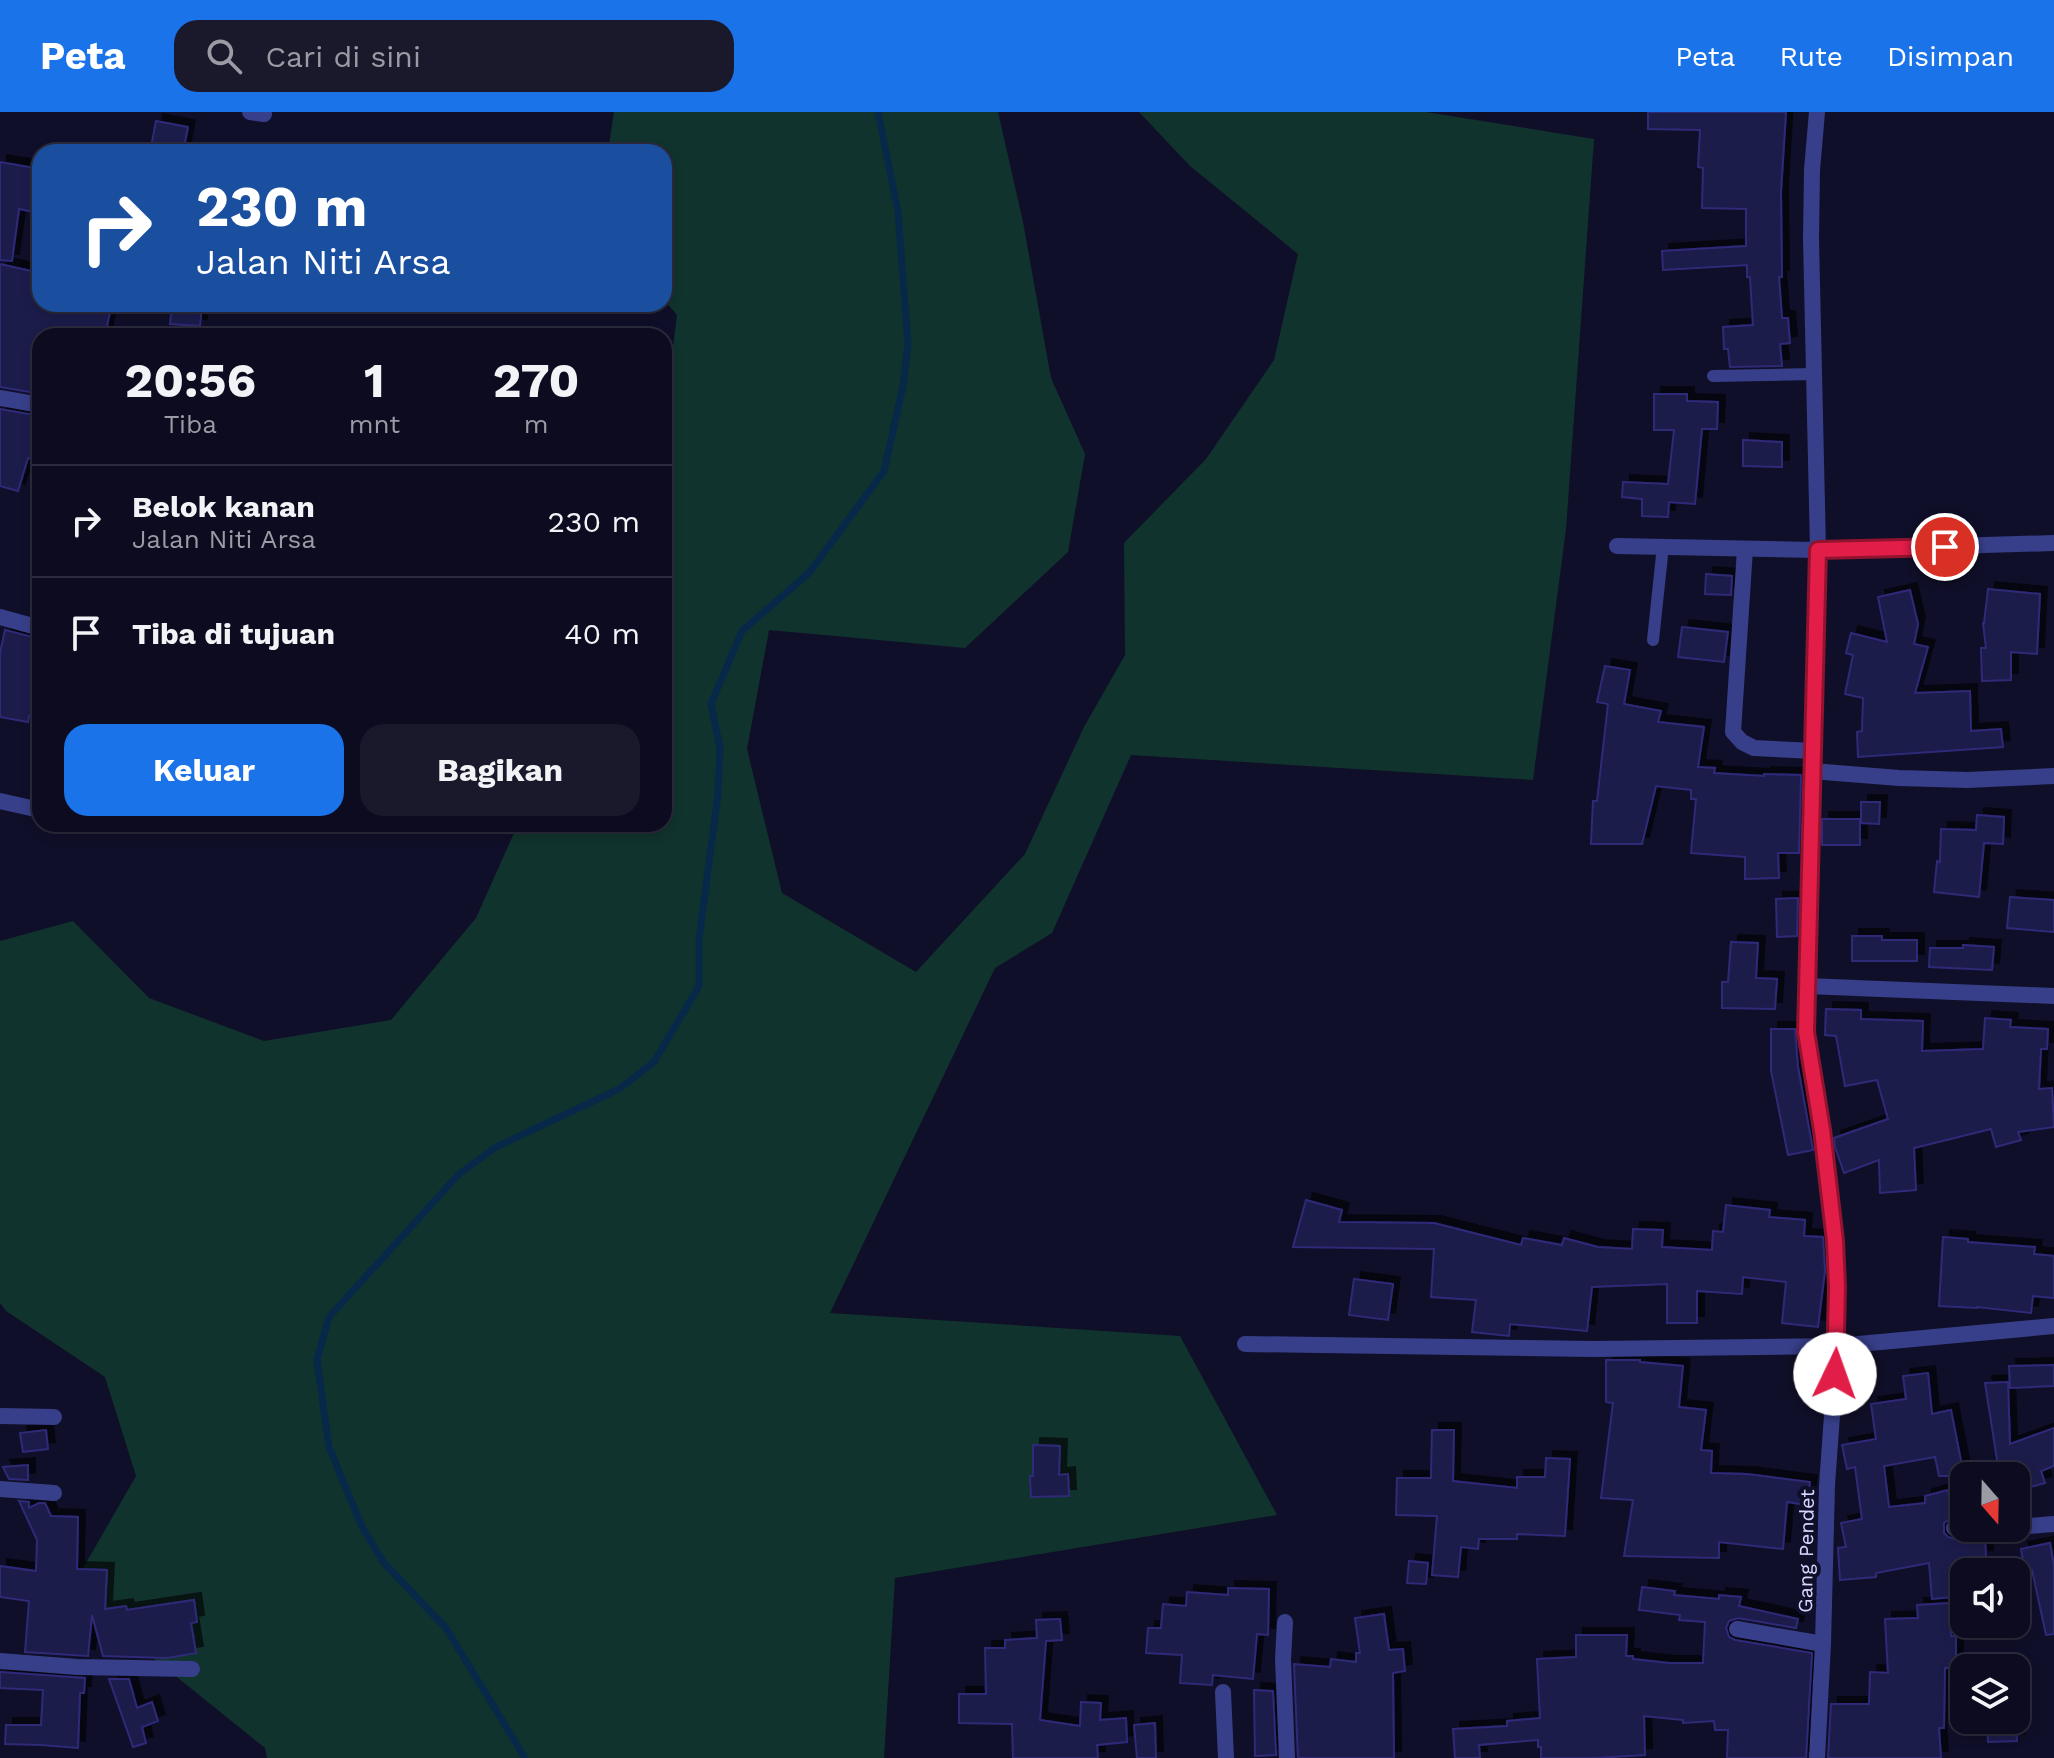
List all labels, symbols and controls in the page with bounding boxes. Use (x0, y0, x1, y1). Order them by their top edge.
search box (174, 20, 734, 92)
text: Peta (40, 34, 126, 78)
icon: search (202, 34, 246, 78)
text: Cari di sini (266, 39, 421, 74)
text: Peta (1675, 40, 1735, 73)
text: Rute (1779, 40, 1843, 73)
text: Disimpan (1887, 40, 2014, 73)
text: 230 m (196, 174, 367, 240)
icon: right (64, 176, 168, 280)
text: Jalan Niti Arsa (196, 241, 451, 283)
text: 20:56 (125, 352, 256, 409)
text: 1 (364, 352, 385, 409)
text: 270 (493, 352, 579, 409)
text: Tiba (164, 409, 217, 439)
text: mnt (349, 409, 400, 439)
text: m (524, 409, 549, 439)
text: Belok kanan (132, 489, 315, 524)
icon: right (64, 499, 108, 543)
text: 230 m (548, 504, 640, 539)
pin (1911, 513, 1979, 581)
text: Jalan Niti Arsa (132, 524, 316, 554)
icon: arrive (1923, 525, 1967, 569)
icon: arrive (64, 611, 108, 655)
text: Tiba di tujuan (132, 616, 335, 651)
text: 40 m (564, 616, 640, 651)
button: Keluar (64, 724, 344, 816)
button: Bagikan (360, 724, 640, 816)
position arrow (1793, 1332, 1877, 1416)
north arrow (1950, 1462, 2030, 1542)
map controls (1950, 1462, 2030, 1734)
street label: Gang Pendet (1793, 1488, 1819, 1613)
button: sound (1950, 1558, 2030, 1638)
button: layers (1950, 1654, 2030, 1734)

